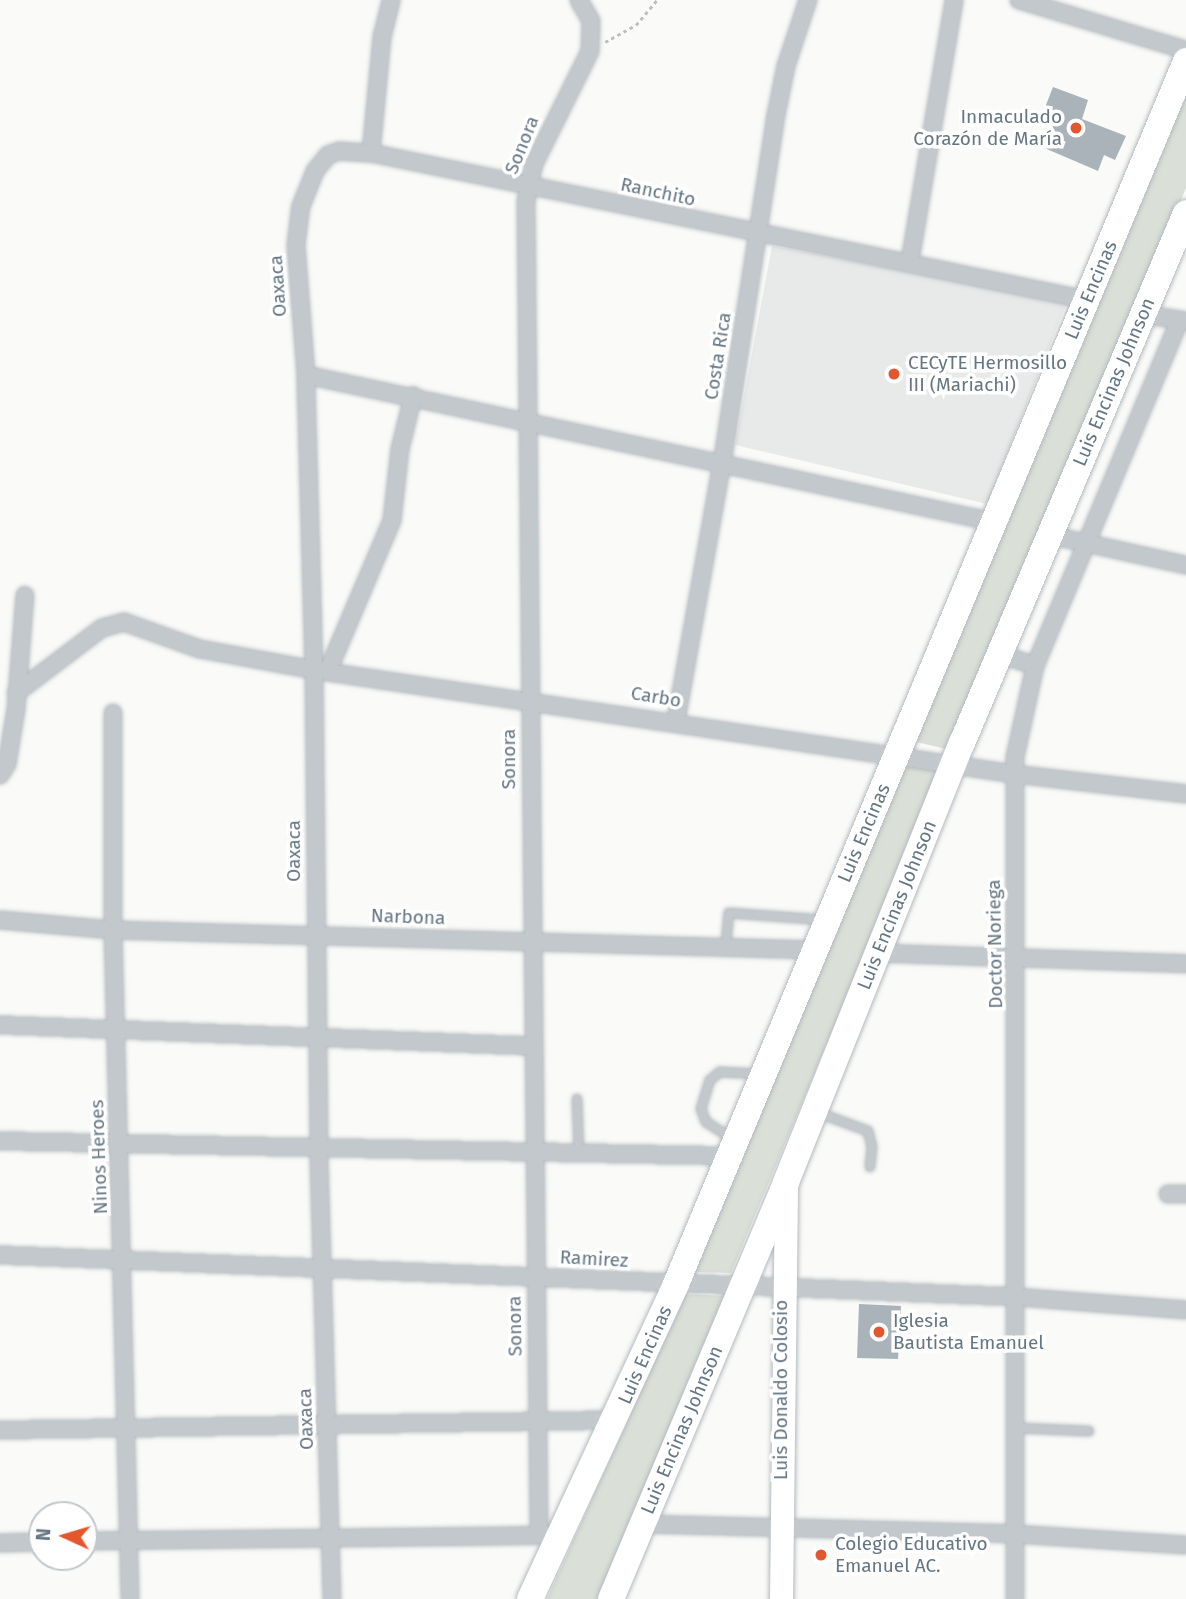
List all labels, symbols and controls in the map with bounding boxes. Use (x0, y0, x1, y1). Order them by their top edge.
place label: Inmaculado Corazón de María (913, 106, 1062, 150)
street label: Sonora (500, 113, 544, 177)
marker: Inmaculado Corazón de María (1068, 120, 1084, 136)
street label: Ranchito (618, 173, 698, 211)
street label: Luis Encinas (1060, 237, 1122, 343)
street label: Oaxaca (264, 254, 292, 318)
street label: Luis Encinas Johnson (1068, 294, 1160, 470)
street label: Costa Rica (700, 311, 736, 401)
place label: CECyTE Hermosillo III (Mariachi) (908, 352, 1067, 396)
marker: CECyTE Hermosillo III (Mariachi) (886, 366, 902, 382)
street label: Carbo (629, 682, 683, 712)
street label: Sonora (498, 729, 520, 789)
street label: Luis Encinas (833, 780, 895, 886)
street label: Luis Encinas Johnson (853, 817, 941, 993)
street label: Oaxaca (283, 820, 305, 882)
street label: Doctor Noriega (982, 879, 1008, 1009)
street label: Narbona (370, 904, 446, 930)
street label: Ninos Heroes (86, 1099, 112, 1215)
street label: Ramirez (559, 1246, 629, 1272)
street label: Sonora (503, 1295, 527, 1357)
street label: Luis Donaldo Colosio (770, 1300, 792, 1480)
street label: Luis Encinas (613, 1302, 677, 1408)
place label: Iglesia Bautista Emanuel (893, 1310, 1044, 1354)
marker: Iglesia Bautista Emanuel (871, 1324, 887, 1340)
street label: Luis Encinas Johnson (636, 1342, 728, 1518)
street label: Oaxaca (294, 1388, 318, 1450)
north arrow (28, 1501, 98, 1571)
text: N (32, 1528, 55, 1542)
place label: Colegio Educativo Emanuel AC. (835, 1533, 988, 1577)
marker: Colegio Educativo Emanuel AC. (813, 1547, 829, 1563)

